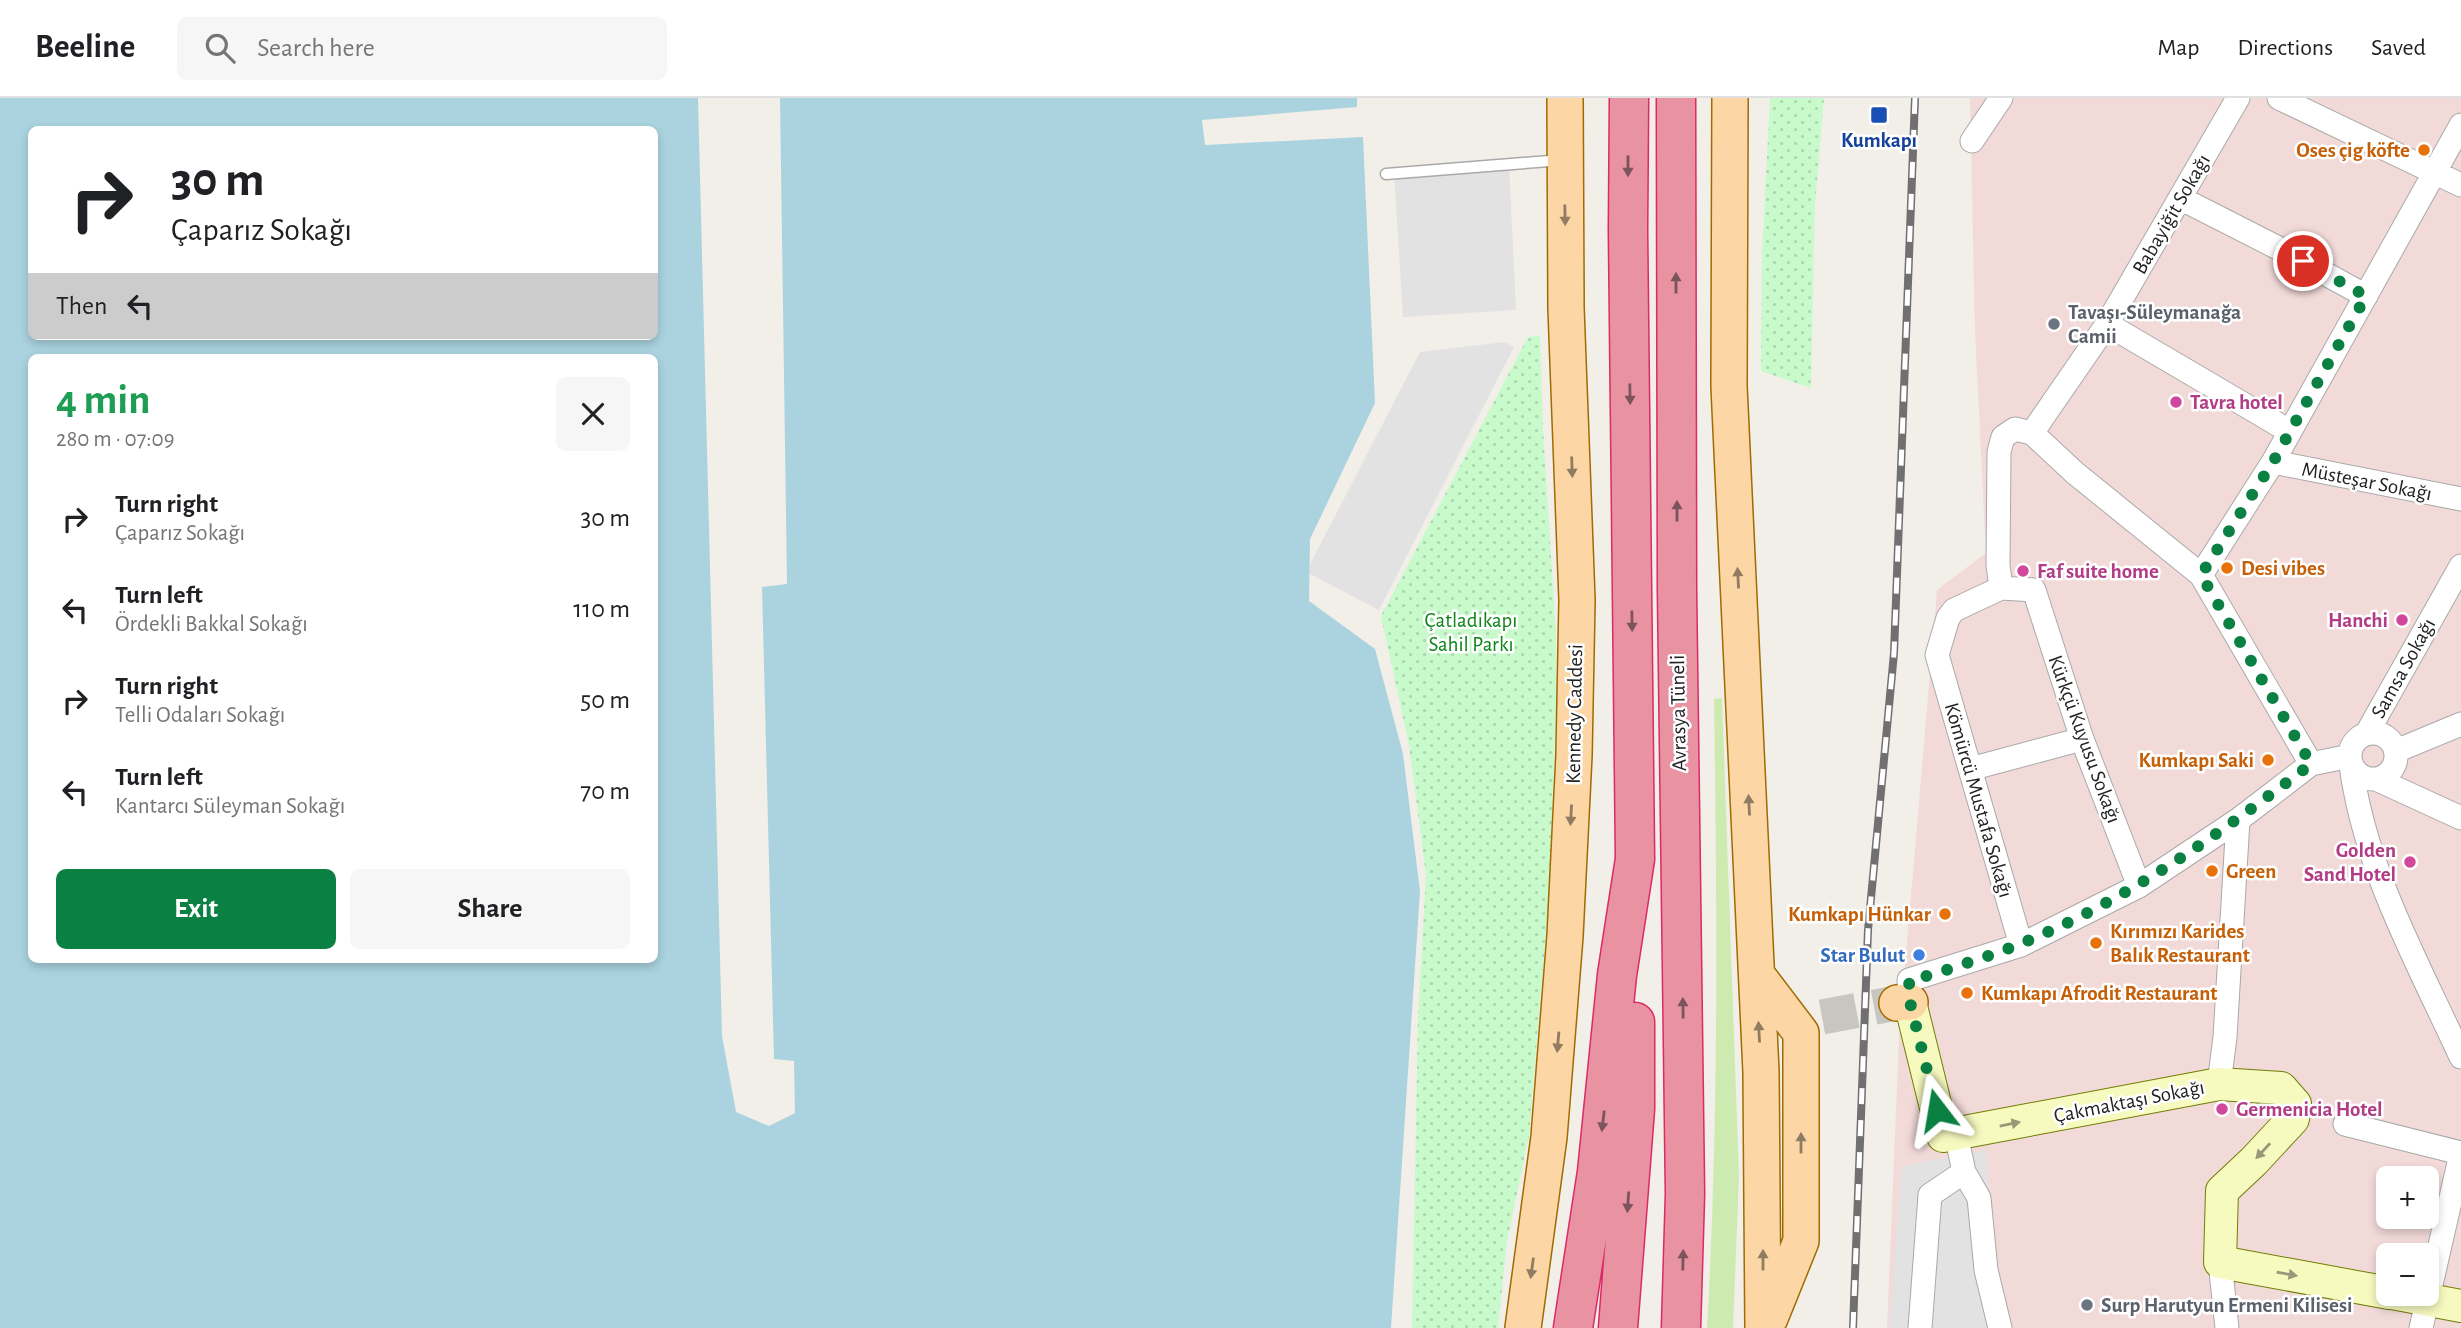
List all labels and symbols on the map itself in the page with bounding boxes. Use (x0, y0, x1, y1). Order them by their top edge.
marker: Kumkapı (1869, 105, 1889, 125)
place label: Kumkapı (1841, 130, 1917, 151)
place label: Oses çig köfte (2296, 140, 2410, 161)
marker: Oses çig köfte (2416, 142, 2432, 158)
street label: Babayiğit Sokağı (2129, 151, 2214, 278)
one-way arrow (1622, 155, 1634, 177)
one-way arrow (1559, 204, 1571, 226)
pin (2273, 231, 2333, 291)
one-way arrow (1670, 272, 1682, 294)
place label: Tavaşı-Süleymanağa Camii (2068, 302, 2241, 347)
marker: Tavaşı-Süleymanağa Camii (2046, 316, 2062, 332)
one-way arrow (1624, 383, 1636, 405)
place label: Tavra hotel (2190, 392, 2283, 413)
marker: Tavra hotel (2168, 394, 2184, 410)
one-way arrow (1566, 456, 1577, 478)
street label: Müsteşar Sokağı (2300, 459, 2434, 504)
one-way arrow (1671, 500, 1683, 522)
place label: Desi vibes (2241, 558, 2325, 579)
marker: Desi vibes (2219, 560, 2235, 576)
place label: Faf suite home (2037, 561, 2159, 582)
marker: Faf suite home (2015, 563, 2031, 579)
one-way arrow (1733, 567, 1744, 589)
park label: Çatladıkapı Sahil Parkı (1425, 610, 1517, 655)
one-way arrow (1626, 610, 1638, 632)
place label: Hanchi (2328, 610, 2388, 631)
marker: Hanchi (2394, 612, 2410, 628)
street label: Samsa Sokağı (2367, 615, 2439, 722)
street label: Kennedy Caddesi (1563, 644, 1586, 784)
street label: Kürkçü Kuyusu Sokağı (2044, 652, 2125, 826)
street label: Avrasya Tüneli (1667, 655, 1690, 771)
street label: Kömürcü Mustafa Sokağı (1941, 700, 2016, 900)
place label: Kumkapı Saki (2139, 750, 2254, 771)
marker: Kumkapı Saki (2260, 752, 2276, 768)
one-way arrow (1743, 794, 1754, 816)
one-way arrow (1566, 804, 1577, 826)
place label: Golden Sand Hotel (2304, 840, 2396, 885)
marker: Golden Sand Hotel (2402, 854, 2418, 870)
place label: Green (2226, 861, 2276, 882)
marker: Green (2204, 863, 2220, 879)
place label: Kumkapı Hünkar (1788, 904, 1932, 925)
marker: Kumkapı Hünkar (1937, 906, 1953, 922)
place label: Kırımızı Karides Balık Restaurant (2110, 921, 2250, 966)
marker: Kırımızı Karides Balık Restaurant (2088, 935, 2104, 951)
place label: Star Bulut (1820, 945, 1905, 966)
marker: Star Bulut (1911, 947, 1927, 963)
place label: Kumkapı Afrodit Restaurant (1981, 983, 2217, 1004)
marker: Kumkapı Afrodit Restaurant (1959, 985, 1975, 1001)
one-way arrow (1677, 997, 1689, 1019)
one-way arrow (1754, 1021, 1765, 1043)
one-way arrow (1552, 1032, 1563, 1054)
position arrow (1900, 1073, 1974, 1147)
street label: Çakmaktaşı Sokağı (2052, 1077, 2206, 1126)
place label: Germenicia Hotel (2236, 1099, 2383, 1120)
marker: Germenicia Hotel (2214, 1101, 2230, 1117)
one-way arrow (1598, 1110, 1609, 1132)
one-way arrow (1999, 1118, 2021, 1129)
one-way arrow (1795, 1132, 1807, 1154)
one-way arrow (2256, 1142, 2272, 1159)
one-way arrow (1622, 1191, 1633, 1213)
one-way arrow (1677, 1249, 1689, 1271)
one-way arrow (1757, 1249, 1769, 1271)
one-way arrow (1526, 1257, 1537, 1279)
one-way arrow (2277, 1269, 2299, 1280)
place label: Surp Harutyun Ermeni Kilisesi (2101, 1295, 2353, 1316)
marker: Surp Harutyun Ermeni Kilisesi (2079, 1297, 2095, 1313)

